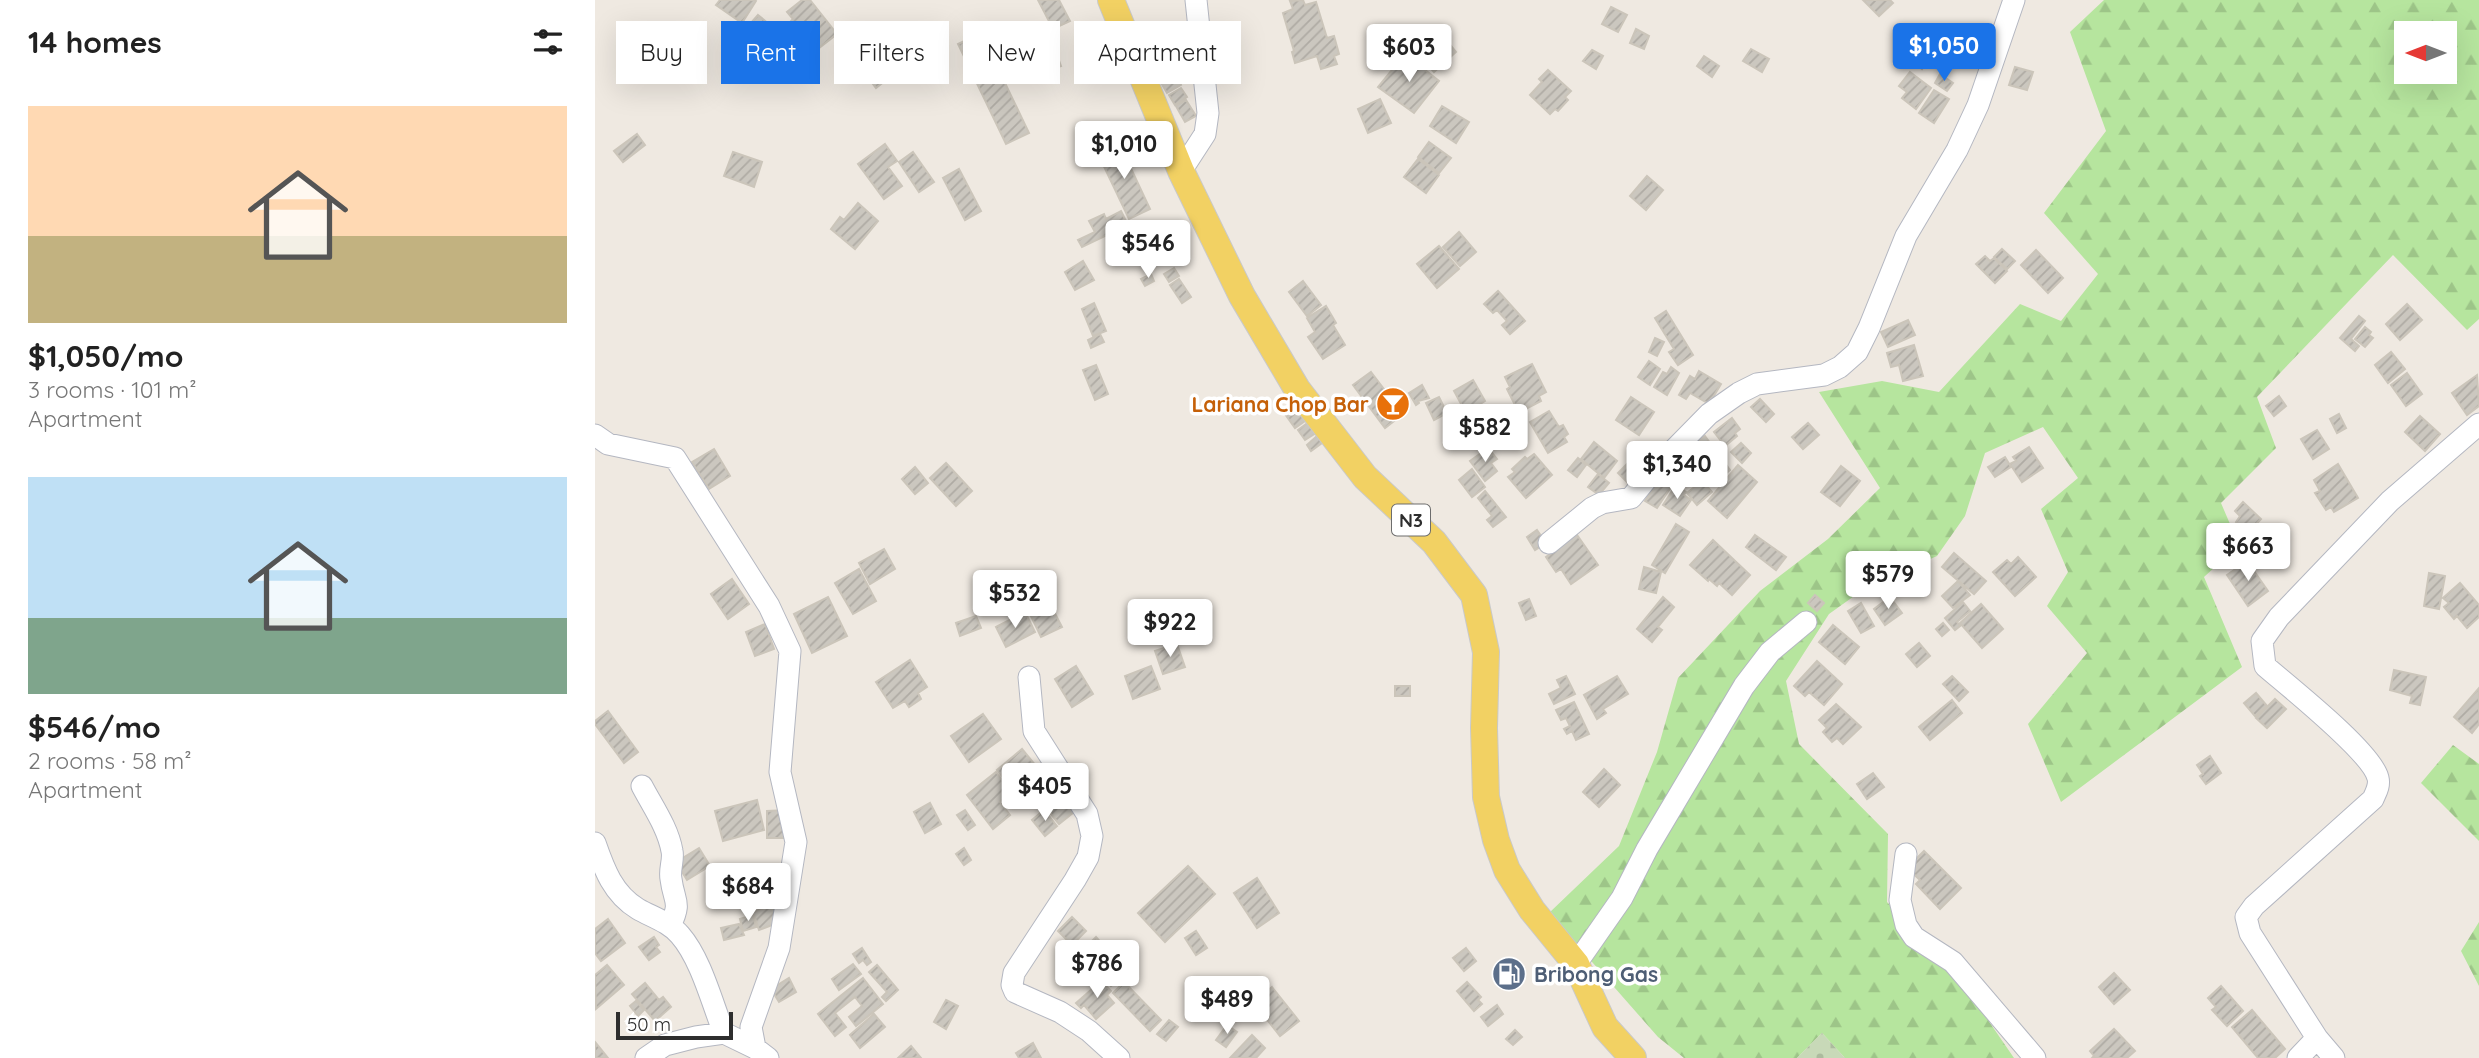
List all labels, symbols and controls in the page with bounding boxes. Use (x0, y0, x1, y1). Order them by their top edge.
chip: Buy (616, 21, 707, 84)
chip: Rent (721, 21, 820, 84)
chip: Filters (834, 21, 949, 84)
chip: New (963, 21, 1060, 84)
chip: Apartment (1074, 21, 1241, 84)
north arrow (2394, 21, 2457, 84)
map controls (2394, 21, 2457, 84)
text: 14 homes (28, 23, 162, 61)
icon: filters (529, 23, 567, 61)
pin: $603 (1368, 24, 1450, 84)
pin: $1,050 (1887, 24, 2001, 83)
text: $1,050 (1909, 31, 1979, 60)
text: $603 (1383, 32, 1435, 61)
pin: $1,010 (1067, 122, 1181, 181)
text: $1,010 (1091, 129, 1157, 158)
icon: home (235, 152, 361, 278)
pin: $546 (1107, 220, 1189, 280)
text: $546 (1121, 228, 1175, 257)
text: $1,050/mo (28, 337, 183, 375)
text: 3 rooms · 101 m² (28, 375, 197, 404)
bar icon: Lariana Chop Bar (1374, 385, 1412, 423)
place label: Lariana Chop Bar (1191, 391, 1369, 417)
text: Apartment (28, 404, 142, 433)
pin: $582 (1444, 405, 1526, 464)
text: $582 (1459, 412, 1511, 441)
pin: $1,340 (1620, 442, 1734, 501)
text: $1,340 (1643, 449, 1712, 478)
road number: N3 (1392, 505, 1430, 536)
icon: home (235, 523, 361, 649)
pin: $663 (2207, 524, 2289, 583)
text: $663 (2222, 531, 2274, 560)
pin: $579 (1847, 552, 1929, 611)
text: $579 (1862, 559, 1914, 588)
pin: $532 (974, 570, 1056, 630)
text: $532 (989, 578, 1041, 607)
pin: $922 (1129, 600, 1211, 659)
text: $922 (1144, 607, 1196, 636)
text: $546/mo (28, 708, 161, 746)
text: 2 rooms · 58 m² (28, 746, 191, 775)
pin: $405 (1004, 764, 1086, 823)
text: $405 (1018, 771, 1072, 800)
text: Apartment (28, 775, 142, 804)
pin: $684 (707, 864, 789, 923)
text: $684 (722, 871, 774, 900)
pin: $786 (1056, 940, 1138, 1000)
text: $786 (1071, 948, 1123, 977)
fuel station icon: Bribong Gas (1490, 955, 1528, 993)
place label: Bribong Gas (1534, 961, 1658, 987)
pin: $489 (1186, 976, 1268, 1036)
text: $489 (1201, 984, 1253, 1013)
scale bar (616, 1009, 733, 1041)
text: 50 m (627, 1012, 671, 1036)

